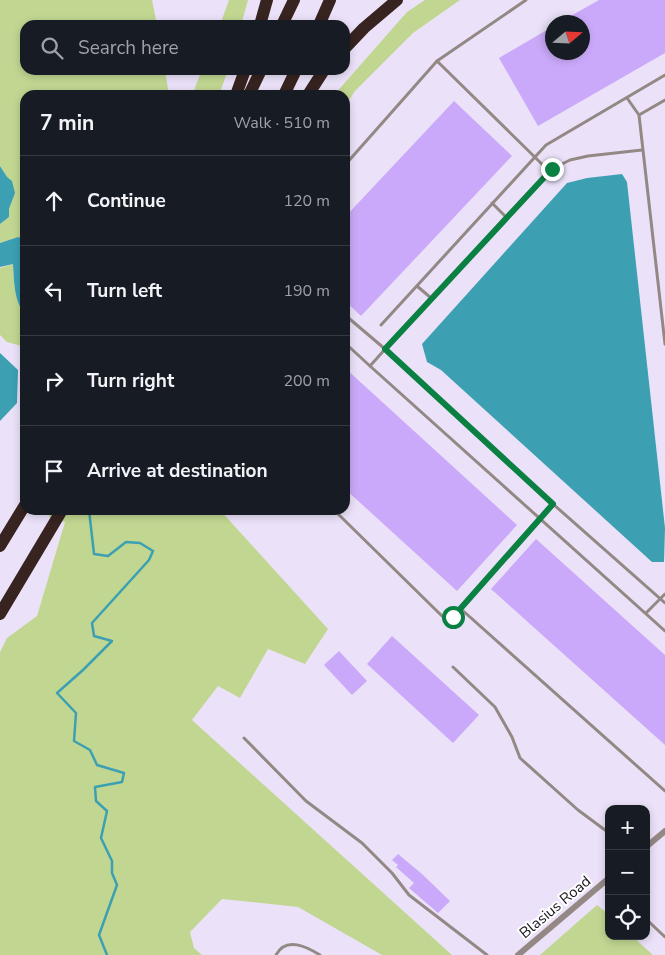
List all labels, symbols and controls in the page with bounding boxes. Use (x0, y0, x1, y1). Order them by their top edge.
north arrow (545, 15, 590, 60)
search box (20, 20, 350, 75)
icon: search (38, 34, 66, 62)
text: Search here (78, 35, 179, 61)
text: 7 min (40, 109, 94, 137)
text: Walk · 510 m (234, 112, 330, 134)
route end (541, 158, 564, 181)
icon: ahead (40, 187, 68, 215)
text: Continue (87, 188, 166, 214)
text: 120 m (283, 190, 330, 212)
icon: left (40, 277, 68, 305)
text: Turn left (87, 278, 162, 304)
text: 190 m (283, 280, 330, 302)
icon: right (40, 367, 68, 395)
text: Turn right (87, 368, 174, 394)
text: 200 m (283, 370, 330, 392)
icon: arrive (40, 457, 68, 485)
text: Arrive at destination (87, 458, 268, 484)
route start (442, 606, 465, 629)
map controls (605, 805, 650, 940)
button: + (605, 805, 650, 850)
button: − (605, 850, 650, 895)
street label: Blasius Road (515, 871, 595, 943)
button: locate (605, 895, 650, 940)

